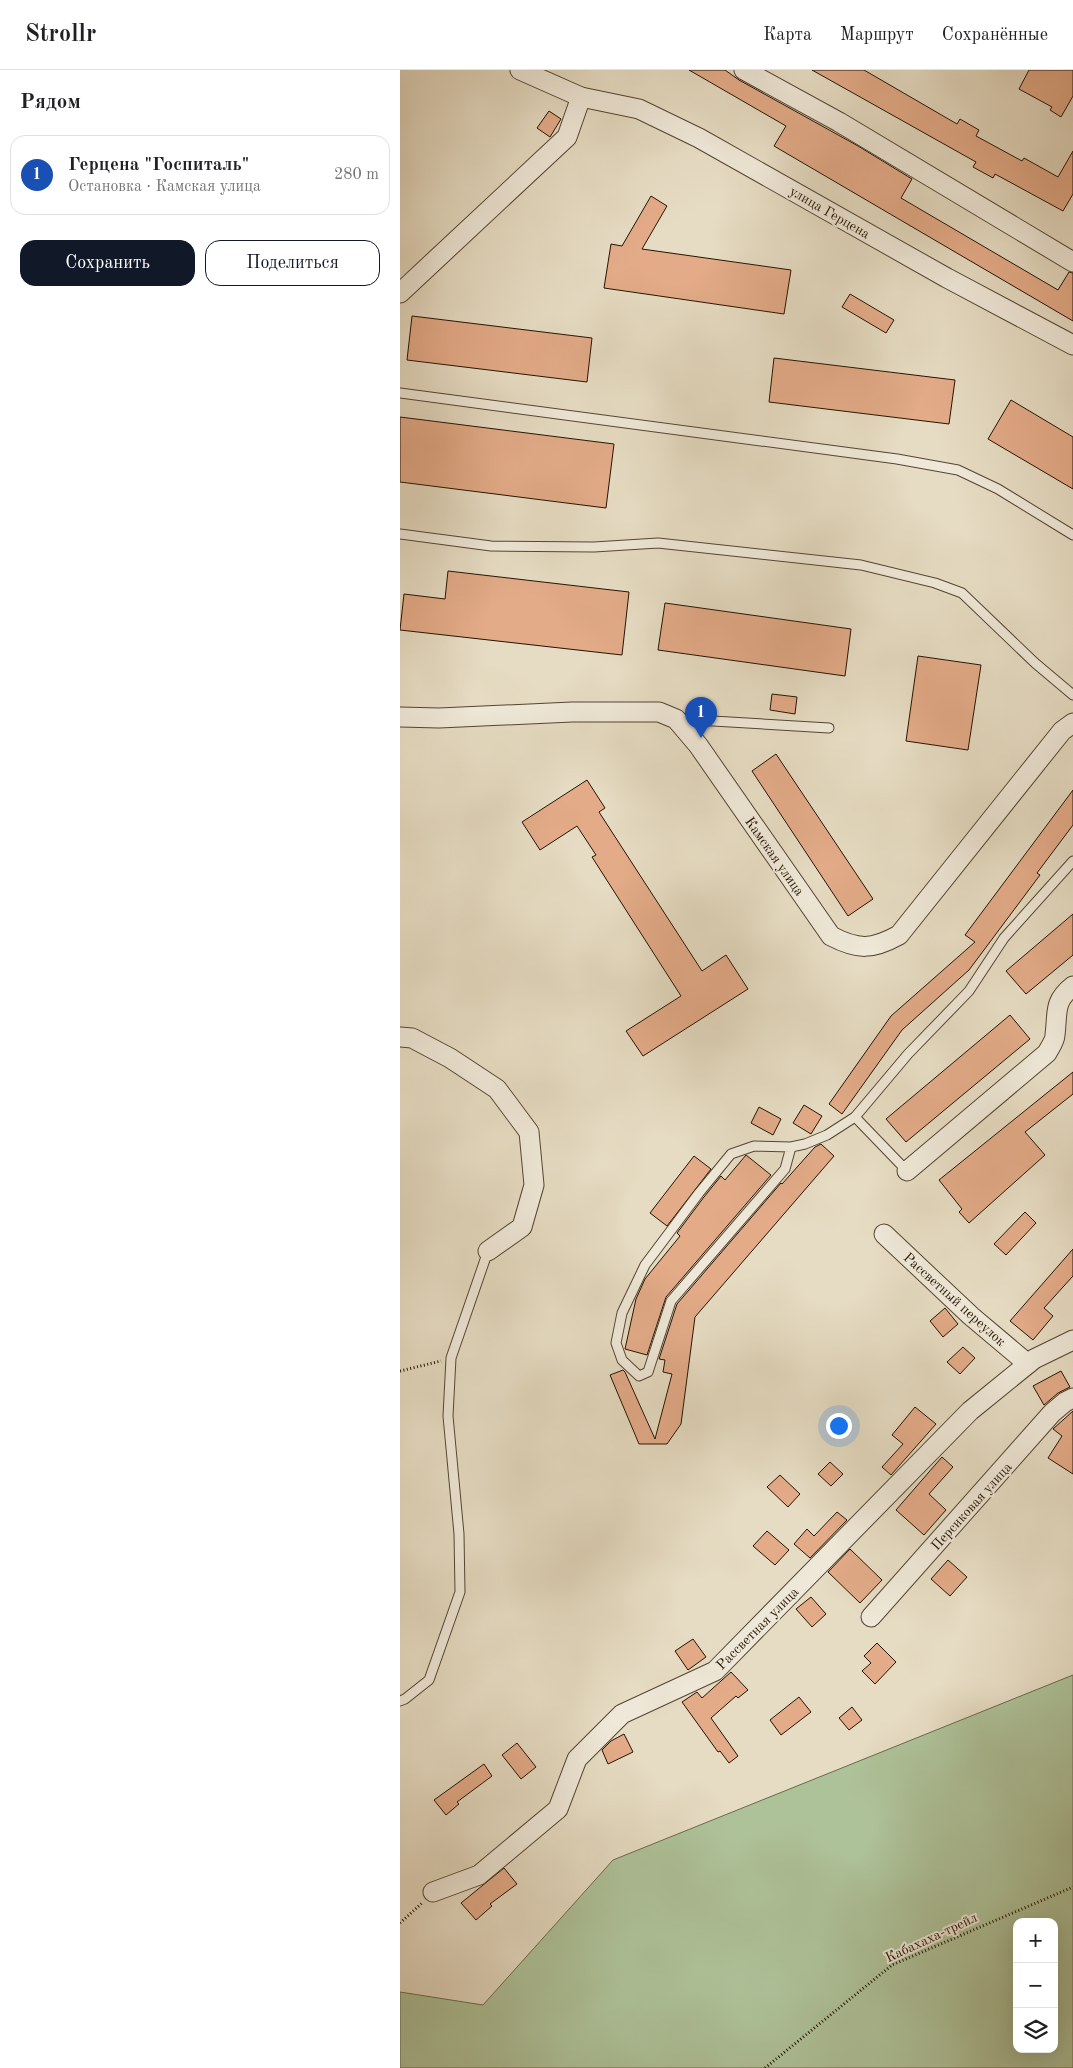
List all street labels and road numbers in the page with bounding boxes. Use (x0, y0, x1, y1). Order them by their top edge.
street label: улица Герцена (787, 184, 872, 242)
street label: Камская улица (742, 815, 806, 898)
street label: Рассветный переулок (901, 1250, 1008, 1349)
street label: Персиковая улица (929, 1460, 1015, 1553)
street label: Рассветная улица (714, 1585, 802, 1673)
street label: Кабахаха-трейл (883, 1911, 979, 1965)

